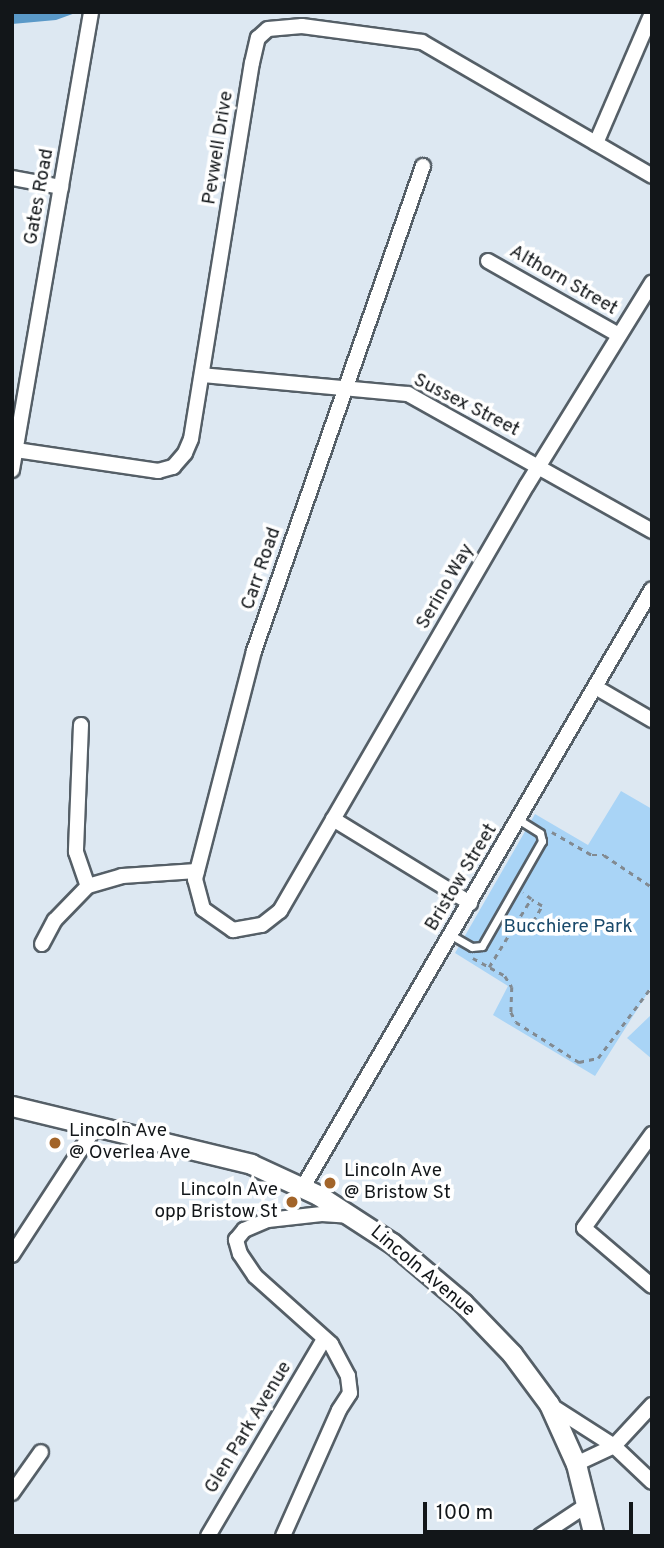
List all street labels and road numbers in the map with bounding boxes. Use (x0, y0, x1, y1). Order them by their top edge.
street label: Pevwell Drive (199, 90, 239, 206)
street label: Gates Road (20, 147, 60, 247)
street label: Althorn Street (505, 241, 621, 321)
street label: Sussex Street (409, 370, 523, 442)
street label: Carr Road (237, 525, 287, 613)
street label: Serino Way (412, 540, 480, 634)
street label: Bristow Street (421, 820, 503, 936)
street label: Lincoln Avenue (365, 1221, 479, 1323)
street label: Glen Park Avenue (200, 1357, 298, 1499)

